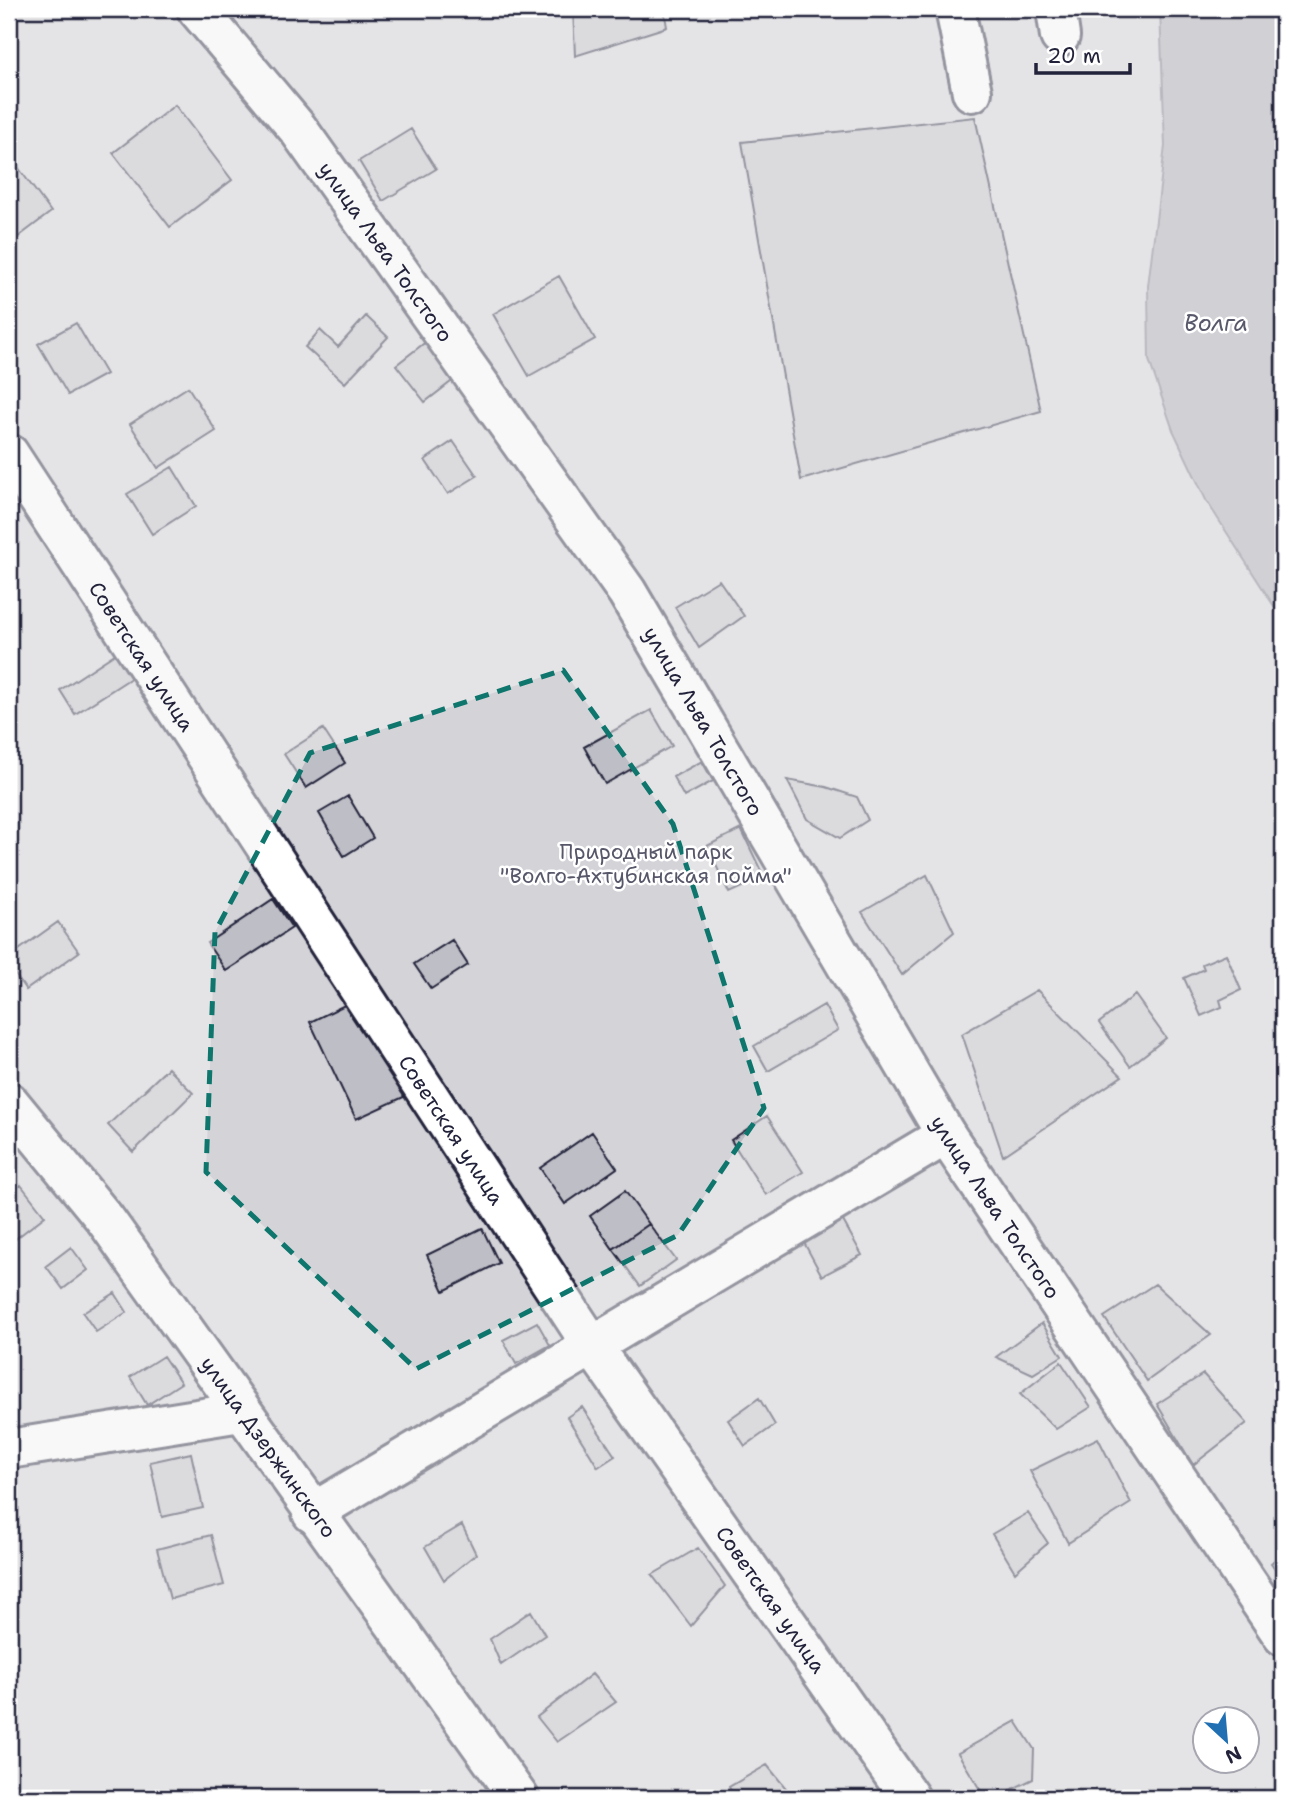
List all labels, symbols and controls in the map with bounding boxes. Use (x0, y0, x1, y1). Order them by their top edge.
scale bar (1036, 32, 1131, 76)
text: 20 m (1047, 42, 1101, 70)
street label: улица Льва Толстого (312, 156, 459, 348)
water label: Волга (1184, 308, 1248, 338)
street label: Советская улица (82, 576, 201, 737)
street label: улица Льва Толстого (637, 622, 770, 821)
park label: Природный парк "Волго-Ахтубинская пойма" (500, 838, 792, 890)
street label: Советская улица (392, 1050, 511, 1211)
street label: улица Льва Толстого (924, 1111, 1066, 1305)
street label: улица Дзержинского (194, 1351, 343, 1544)
street label: Советская улица (709, 1521, 832, 1679)
north arrow (1190, 1706, 1260, 1776)
text: N (1221, 1740, 1245, 1769)

